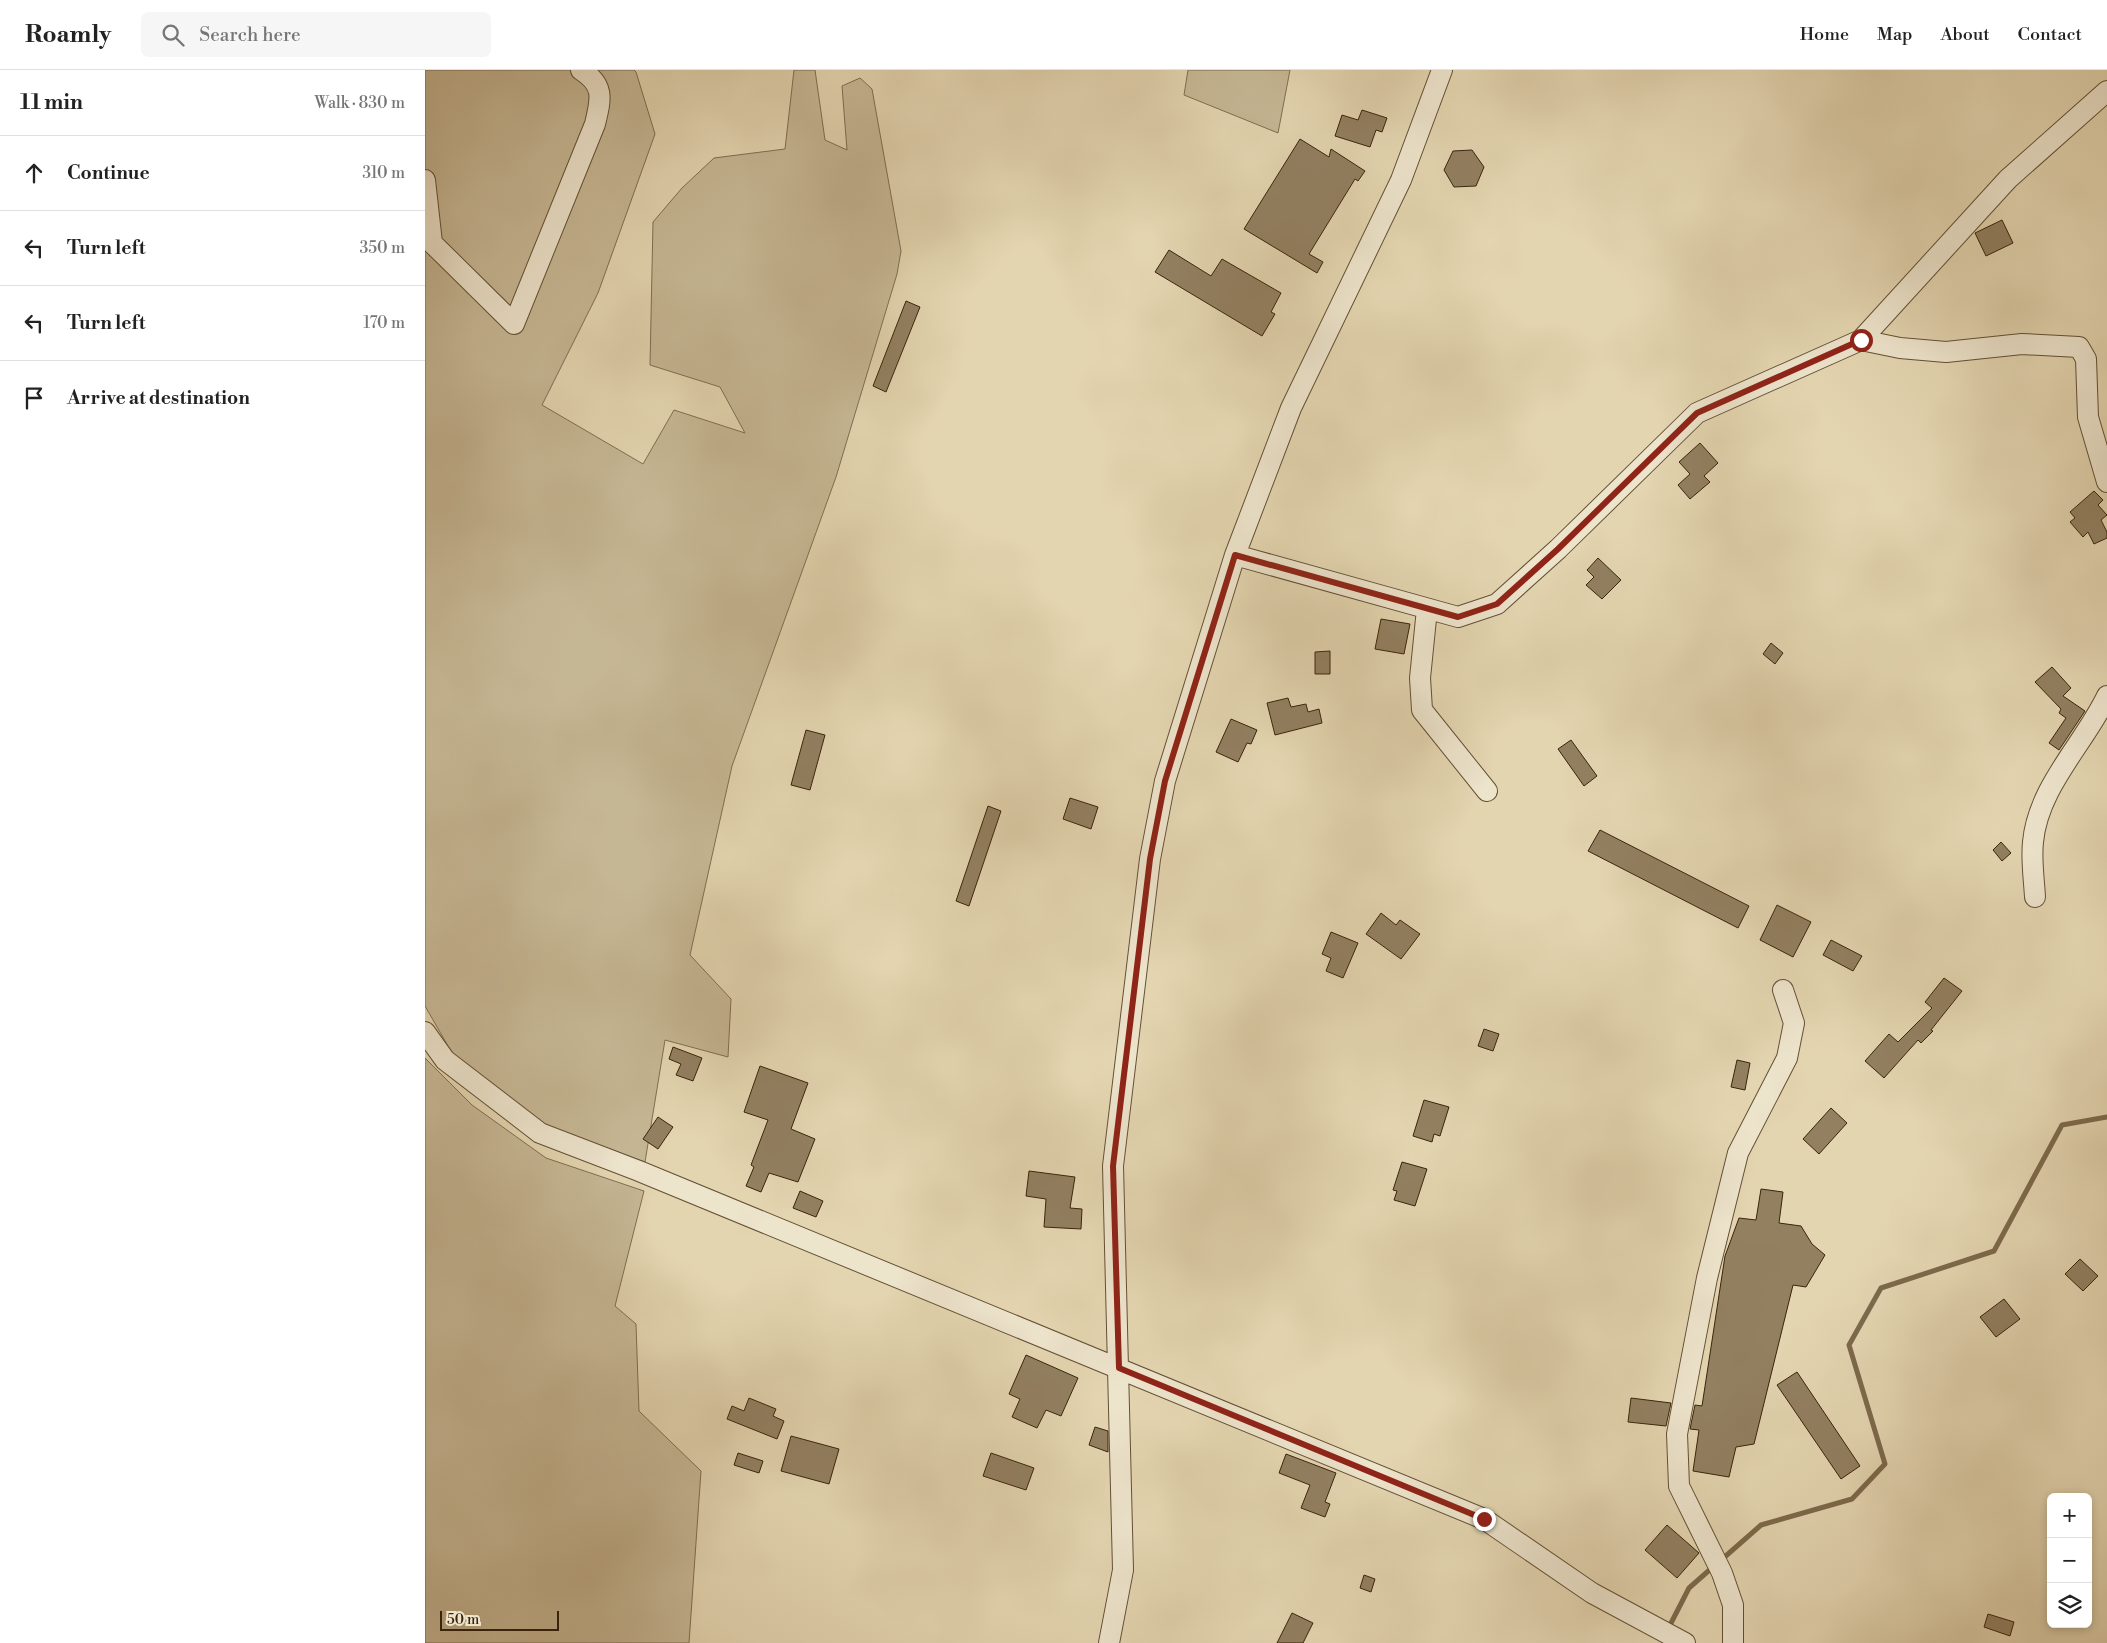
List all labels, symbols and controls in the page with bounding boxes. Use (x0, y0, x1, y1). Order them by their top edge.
search box (141, 12, 491, 57)
text: Roamly (25, 20, 111, 50)
icon: search (159, 21, 187, 49)
text: Search here (199, 23, 301, 47)
text: Home (1800, 23, 1849, 46)
text: Map (1877, 23, 1913, 46)
text: About (1941, 23, 1990, 46)
text: Contact (2018, 23, 2082, 46)
text: 11 min (20, 90, 83, 116)
text: Walk · 830 m (315, 93, 405, 113)
icon: ahead (20, 159, 48, 187)
text: Continue (67, 161, 150, 185)
text: 310 m (362, 163, 405, 183)
icon: left (20, 234, 48, 262)
text: Turn left (67, 236, 146, 260)
text: 350 m (359, 238, 405, 258)
icon: left (20, 309, 48, 337)
text: Turn left (67, 311, 146, 335)
text: 170 m (363, 313, 405, 333)
route start (1850, 329, 1873, 352)
icon: arrive (20, 384, 48, 412)
text: Arrive at destination (67, 386, 250, 410)
map controls (2047, 1493, 2092, 1628)
button: + (2047, 1493, 2092, 1538)
route end (1473, 1508, 1496, 1531)
button: − (2047, 1538, 2092, 1583)
button: layers (2047, 1583, 2092, 1628)
scale bar (440, 1608, 559, 1631)
text: 50 m (447, 1611, 479, 1629)

